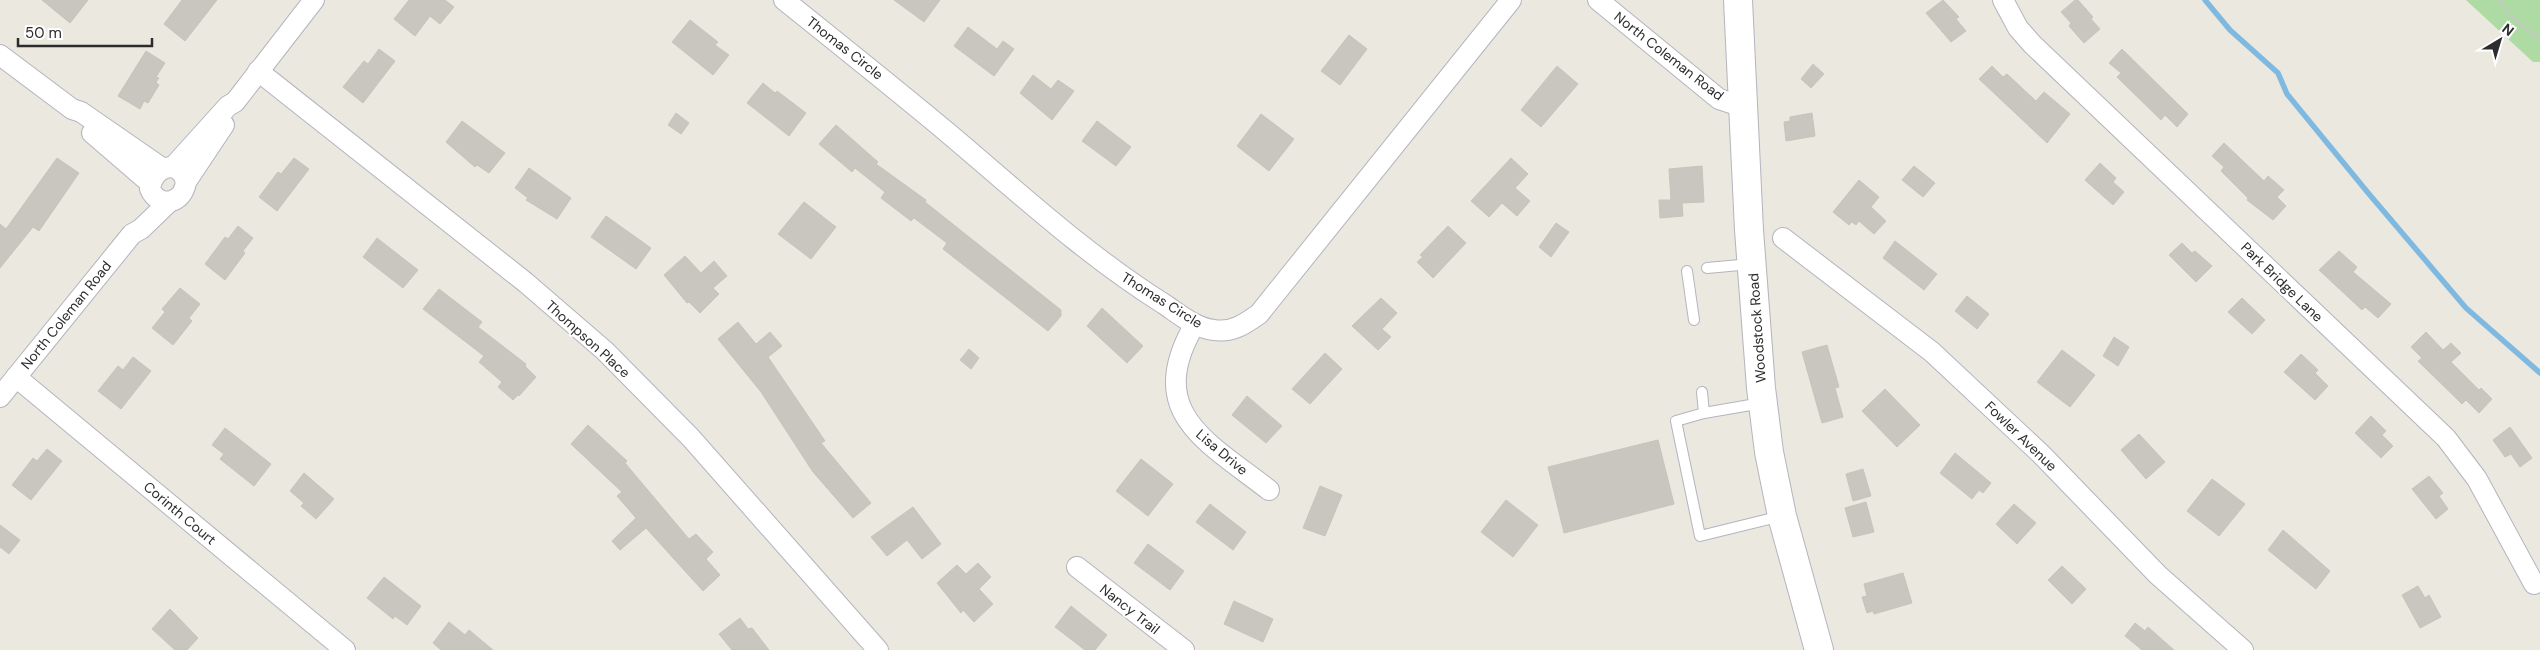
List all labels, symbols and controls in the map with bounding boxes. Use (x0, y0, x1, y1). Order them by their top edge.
street label: North Coleman Road (1611, 8, 1727, 104)
street label: Thomas Circle (803, 12, 887, 84)
scale bar (18, 15, 151, 47)
north arrow (2475, 15, 2525, 65)
text: N (2498, 20, 2518, 40)
text: 50 m (25, 23, 62, 43)
street label: Park Bridge Lane (2237, 238, 2327, 326)
street label: North Coleman Road (17, 257, 115, 373)
street label: Thomas Circle (1118, 268, 1206, 332)
street label: Woodstock Road (1744, 273, 1770, 383)
street label: Thompson Place (542, 296, 634, 382)
street label: Fowler Avenue (1981, 397, 2061, 475)
street label: Lisa Drive (1192, 425, 1252, 479)
street label: Corinth Court (140, 477, 220, 549)
street label: Nancy Trail (1096, 580, 1164, 638)

